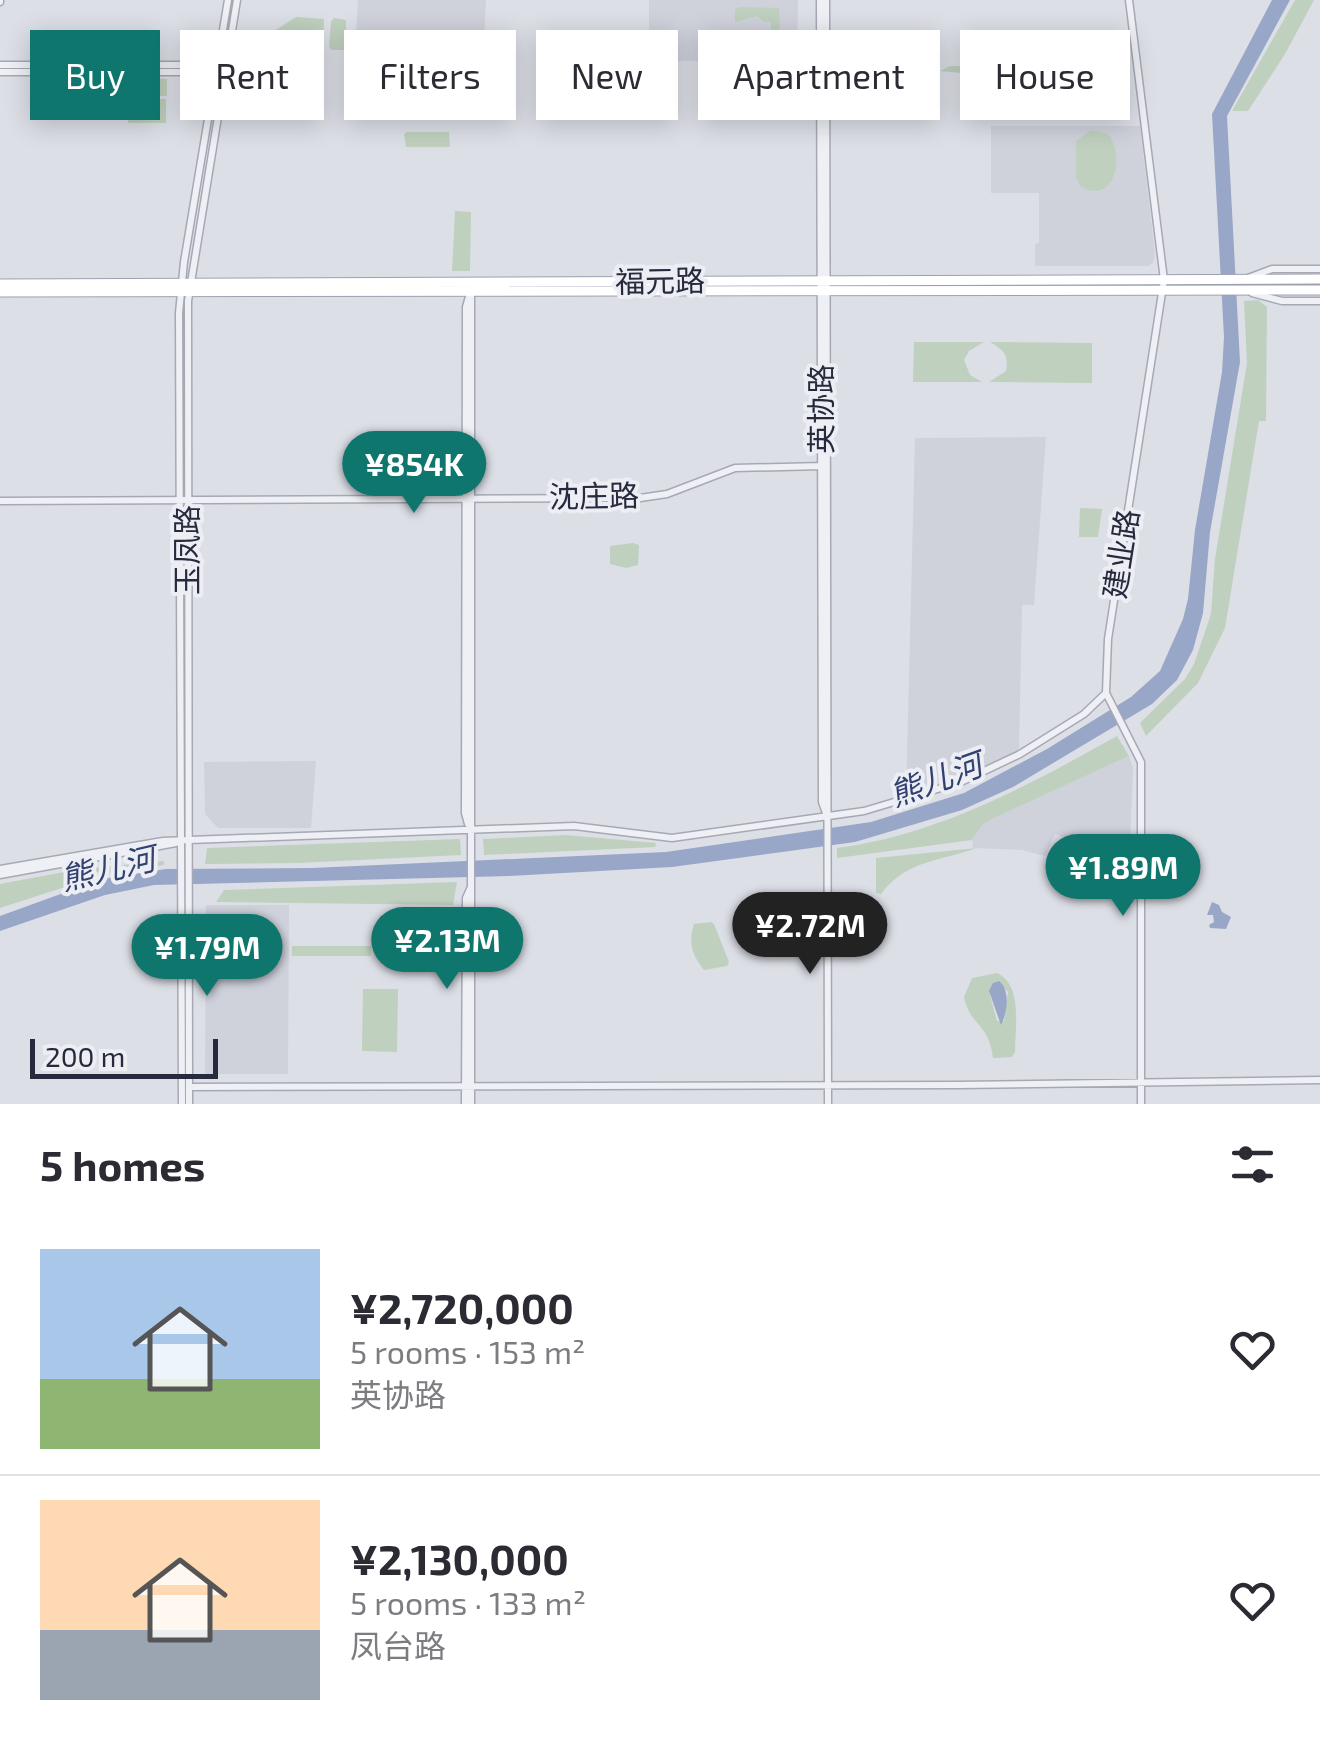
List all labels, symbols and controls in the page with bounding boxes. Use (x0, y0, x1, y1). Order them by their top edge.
chip: Buy (30, 30, 160, 120)
chip: Rent (180, 30, 324, 120)
chip: Filters (344, 30, 516, 120)
chip: New (536, 30, 678, 120)
chip: Apartment (698, 30, 940, 120)
chip: House (960, 30, 1130, 120)
street label: 福元路 (615, 261, 705, 299)
street label: 英协路 (802, 364, 838, 454)
pin: ¥854K (344, 431, 484, 516)
text: ¥854K (364, 444, 464, 482)
street label: 沈庄路 (549, 476, 639, 514)
street label: 玉凤路 (168, 505, 204, 595)
street label: 建业路 (1095, 506, 1145, 601)
water label: 熊儿河 (884, 742, 993, 812)
pin: ¥1.89M (1042, 834, 1204, 919)
water label: 熊儿河 (56, 836, 164, 896)
text: ¥1.89M (1068, 847, 1178, 885)
pin: ¥2.72M (729, 892, 891, 977)
text: ¥2.72M (754, 905, 866, 943)
pin: ¥2.13M (366, 907, 528, 992)
pin: ¥1.79M (126, 914, 288, 999)
text: ¥2.13M (393, 920, 501, 958)
text: ¥1.79M (154, 927, 260, 965)
scale bar (30, 1034, 218, 1078)
text: 200 m (45, 1039, 125, 1073)
icon: filters (1225, 1137, 1280, 1192)
text: 5 homes (40, 1139, 205, 1189)
text: ¥2,720,000 (350, 1282, 574, 1332)
icon: home (120, 1289, 240, 1409)
icon: heart (1225, 1322, 1280, 1377)
text: 5 rooms · 153 m² (350, 1332, 585, 1370)
text: 英协路 (350, 1375, 446, 1413)
text: ¥2,130,000 (350, 1533, 569, 1583)
icon: home (120, 1540, 240, 1660)
icon: heart (1225, 1573, 1280, 1628)
text: 5 rooms · 133 m² (350, 1583, 586, 1621)
text: 凤台路 (350, 1626, 446, 1664)

